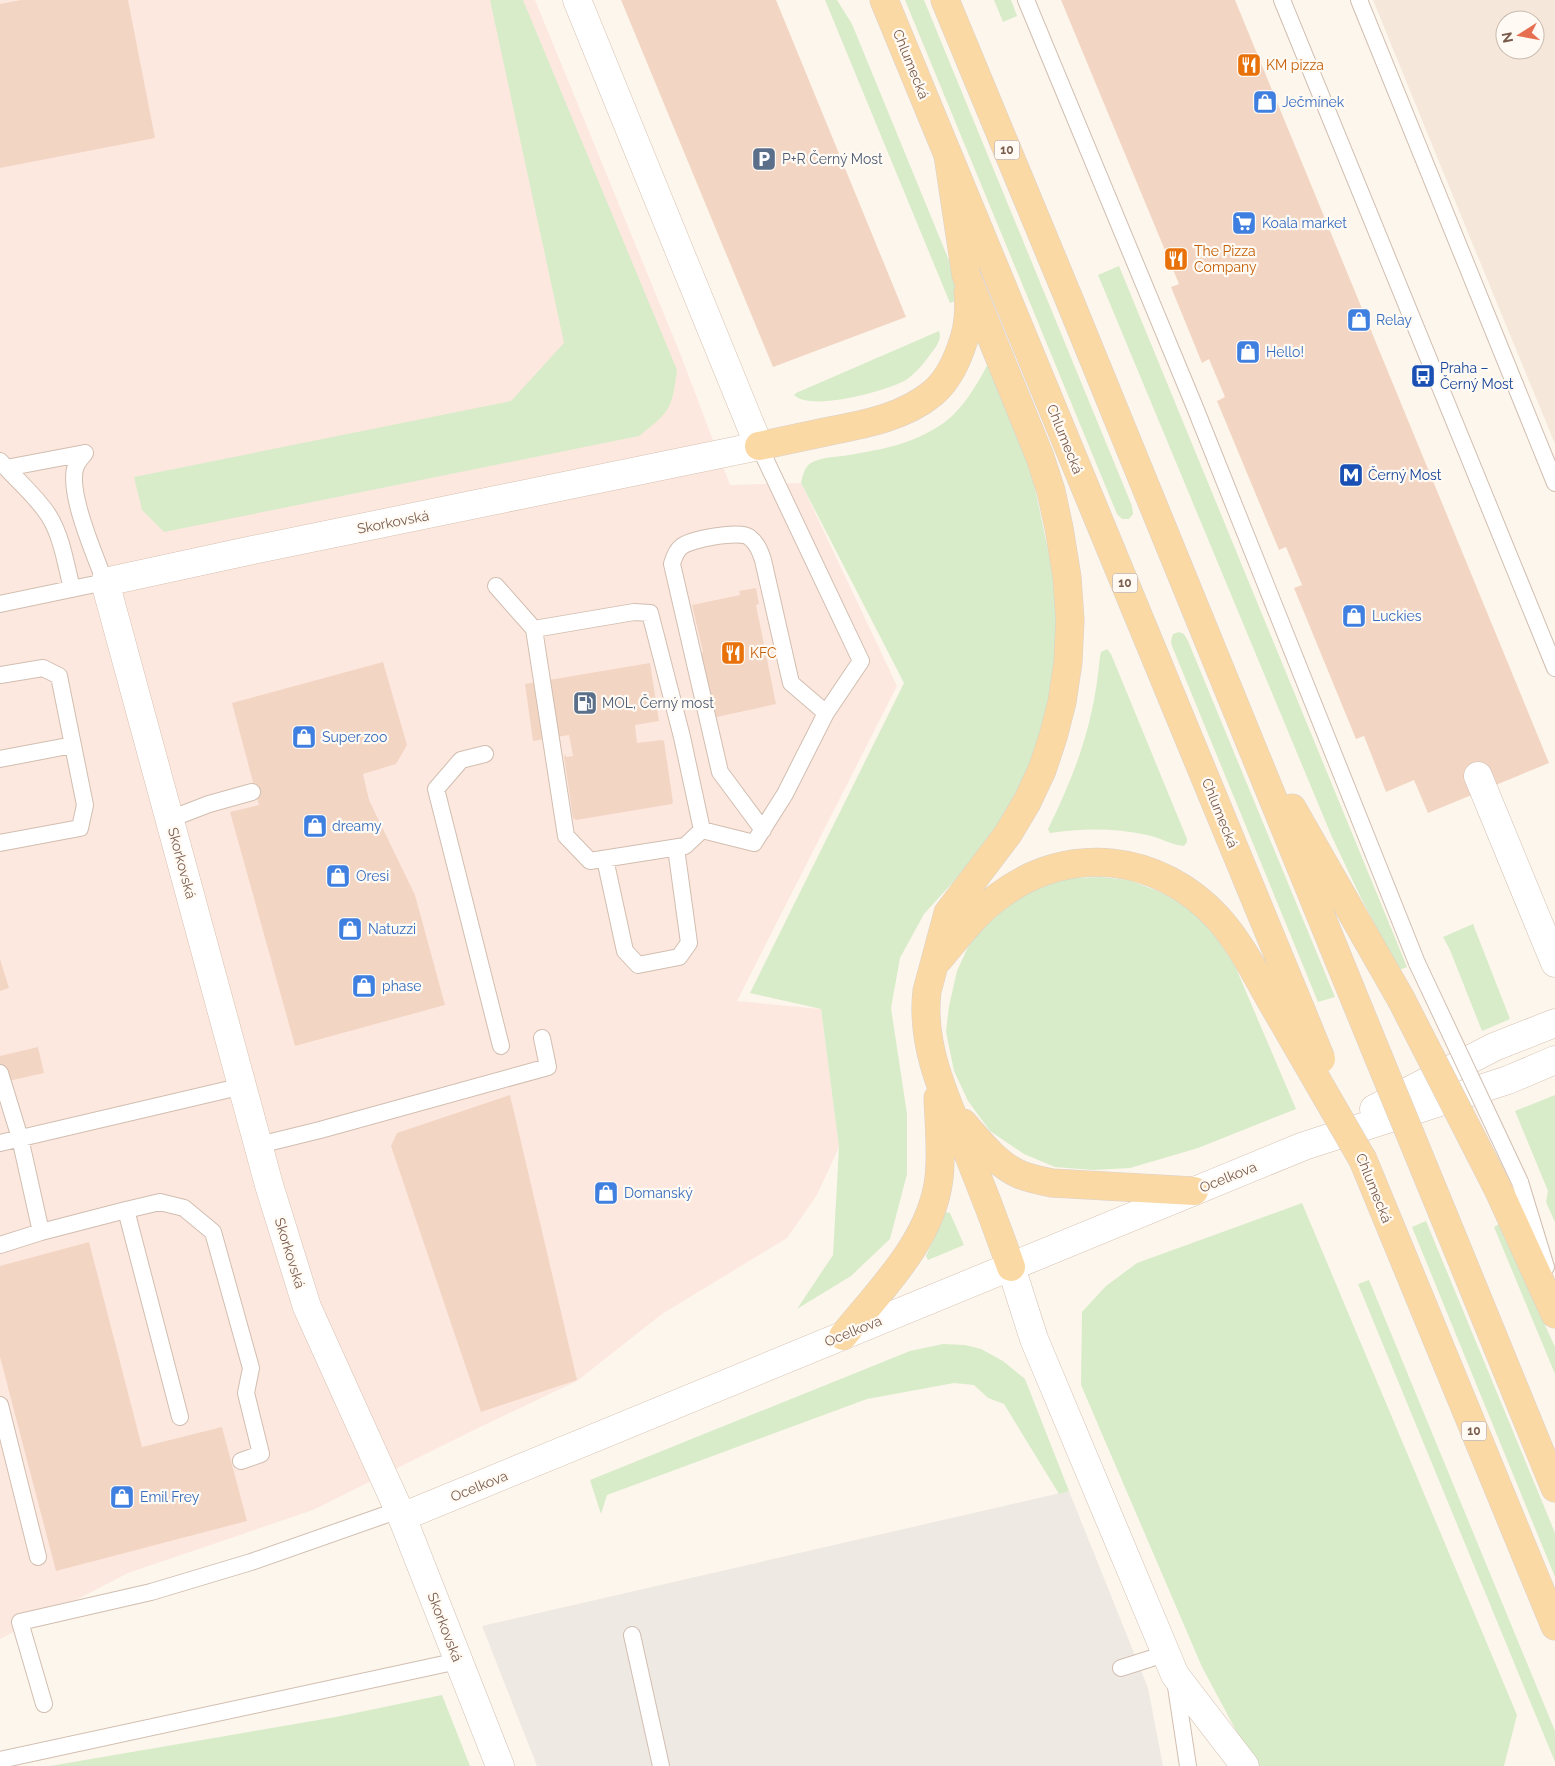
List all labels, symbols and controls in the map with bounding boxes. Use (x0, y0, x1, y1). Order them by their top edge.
north arrow (1495, 10, 1545, 60)
street label: Chlumecká (890, 27, 932, 101)
text: N (1498, 31, 1516, 44)
restaurant icon: KM pizza (1236, 52, 1262, 78)
place label: KM pizza (1266, 57, 1324, 73)
shop icon: Ječmínek (1252, 89, 1278, 115)
place label: Ječmínek (1282, 94, 1345, 110)
road number: 10 (994, 140, 1020, 160)
parking icon: P+R Černý Most (751, 146, 777, 172)
place label: P+R Černý Most (782, 149, 883, 167)
supermarket icon: Koala market (1231, 210, 1257, 236)
place label: Koala market (1262, 215, 1347, 231)
place label: The Pizza Company (1194, 243, 1257, 275)
restaurant icon: The Pizza Company (1163, 246, 1189, 272)
shop icon: Relay (1346, 307, 1372, 333)
place label: Relay (1376, 312, 1412, 328)
shop icon: Hello! (1235, 339, 1261, 365)
place label: Hello! (1266, 344, 1304, 360)
place label: Praha – Černý Most (1440, 360, 1514, 392)
bus stop icon: Praha – Černý Most (1410, 363, 1436, 389)
street label: Chlumecká (1044, 402, 1086, 476)
metro station icon: Černý Most (1338, 462, 1364, 488)
place label: Černý Most (1368, 465, 1442, 483)
street label: Skorkovská (356, 507, 430, 537)
road number: 10 (1112, 574, 1138, 592)
shop icon: Luckies (1341, 603, 1367, 629)
place label: Luckies (1372, 608, 1422, 624)
restaurant icon: KFC (720, 640, 746, 666)
place label: KFC (750, 645, 777, 661)
fuel station icon: MOL, Černý most (572, 690, 598, 716)
place label: MOL, Černý most (602, 693, 714, 711)
shop icon: Super zoo (291, 724, 317, 750)
place label: Super zoo (322, 729, 387, 745)
street label: Chlumecká (1199, 776, 1241, 850)
shop icon: dreamy (302, 813, 328, 839)
place label: dreamy (332, 818, 382, 834)
street label: Skorkovská (165, 826, 199, 900)
shop icon: Oresi (325, 863, 351, 889)
place label: Oresi (356, 868, 389, 884)
shop icon: Natuzzi (337, 916, 363, 942)
place label: Natuzzi (368, 921, 416, 937)
shop icon: phase (351, 973, 377, 999)
place label: phase (382, 978, 421, 994)
street label: Chlumecká (1353, 1151, 1395, 1225)
street label: Ocelkova (1197, 1158, 1259, 1196)
shop icon: Domanský (593, 1180, 619, 1206)
place label: Domanský (624, 1185, 693, 1201)
street label: Skorkovská (272, 1216, 308, 1290)
street label: Ocelkova (822, 1312, 884, 1350)
road number: 10 (1462, 1422, 1486, 1440)
street label: Ocelkova (448, 1467, 510, 1505)
shop icon: Emil Frey (109, 1484, 135, 1510)
place label: Emil Frey (140, 1489, 200, 1505)
street label: Skorkovská (424, 1590, 466, 1664)

